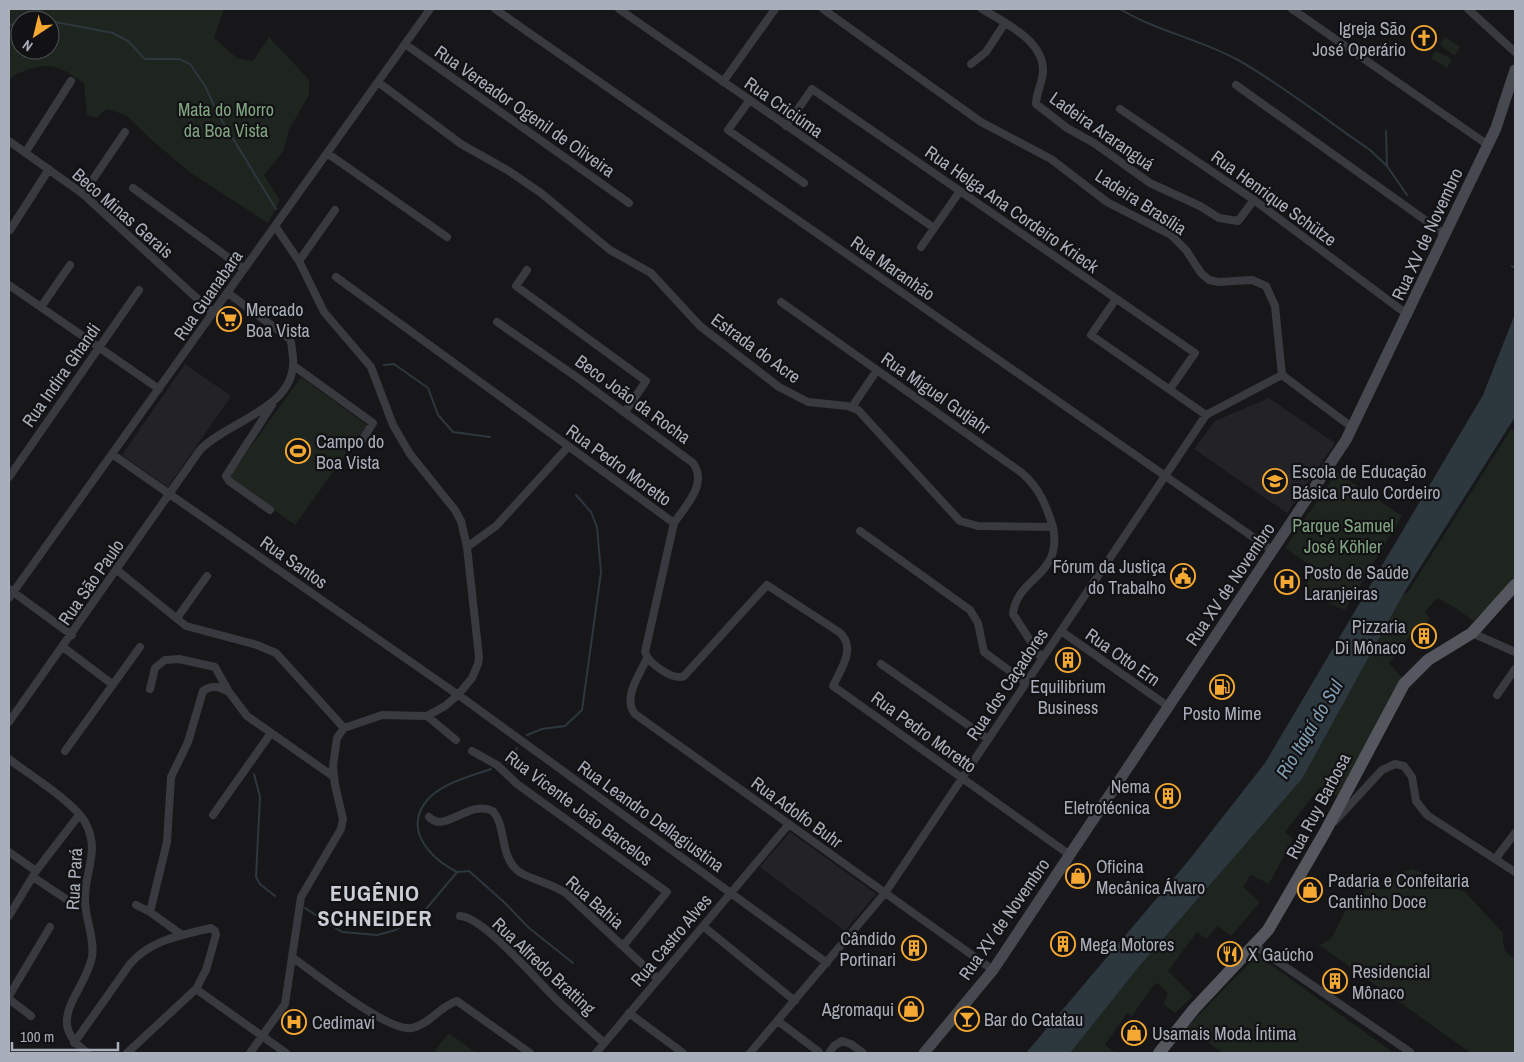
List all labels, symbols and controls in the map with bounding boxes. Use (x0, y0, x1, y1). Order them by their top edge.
north arrow (10, 10, 60, 60)
place label: Igreja São José Operário (1312, 16, 1406, 62)
church icon: Igreja São José Operário (1411, 25, 1437, 51)
text: N (19, 36, 36, 55)
street label: Rua Vereador Ogenil de Oliveira (430, 39, 620, 183)
street label: Rua Criciúma (740, 71, 828, 143)
street label: Ladeira Araranguá (1045, 86, 1159, 176)
park label: Mata do Morro da Boa Vista (178, 97, 274, 143)
street label: Rua Helga Ana Cordeiro Krieck (920, 139, 1104, 279)
street label: Rua Henrique Schütze (1206, 144, 1342, 252)
street label: Beco Minas Gerais (67, 162, 179, 264)
street label: Ladeira Brasília (1090, 163, 1192, 241)
street label: Rua XV de Novembro (1385, 164, 1469, 304)
street label: Rua Maranhão (846, 230, 940, 306)
street label: Rua Guanabara (168, 245, 248, 345)
place label: Mercado Boa Vista (246, 297, 310, 343)
supermarket icon: Mercado Boa Vista (216, 306, 242, 332)
street label: Estrada do Acre (706, 307, 806, 389)
street label: Rua Indira Ghandi (16, 318, 106, 432)
street label: Rua Miguel Gutjahr (876, 346, 996, 440)
street label: Beco João da Rocha (570, 349, 696, 449)
street label: Rua Pedro Moretto (561, 418, 677, 512)
place label: Campo do Boa Vista (316, 429, 384, 475)
sports icon: Campo do Boa Vista (285, 438, 311, 464)
place label: Escola de Educação Básica Paulo Cordeiro (1292, 459, 1441, 505)
school or university icon: Escola de Educação Básica Paulo Cordeiro (1262, 468, 1288, 494)
park label: Parque Samuel José Köhler (1292, 513, 1394, 559)
street label: Rua XV de Novembro (1179, 517, 1281, 651)
street label: Rua Santos (255, 530, 333, 594)
street label: Rua São Paulo (52, 534, 130, 630)
place label: Fórum da Justiça do Trabalho (1053, 554, 1166, 600)
place label: Posto de Saúde Laranjeiras (1304, 560, 1409, 606)
public building icon: Fórum da Justiça do Trabalho (1170, 563, 1196, 589)
hospital icon: Posto de Saúde Laranjeiras (1274, 569, 1300, 595)
place label: Pizzaria Di Mônaco (1335, 614, 1406, 660)
street label: Rua Otto Ern (1081, 622, 1165, 692)
street label: Rua dos Caçadores (960, 623, 1054, 745)
building icon: Pizzaria Di Mônaco (1411, 623, 1437, 649)
building icon: Equilibrium Business (1055, 647, 1081, 673)
place label: Equilibrium Business (1030, 674, 1106, 720)
fuel station icon: Posto Mime (1209, 674, 1235, 700)
water label: Rio Itajaí do Sul (1269, 674, 1349, 783)
street label: Rua Pedro Moretto (866, 685, 982, 779)
place label: Posto Mime (1183, 701, 1261, 726)
street label: Rua Vicente João Barcelos (500, 744, 658, 872)
street label: Rua Ruy Barbosa (1280, 749, 1356, 863)
street label: Rua Leandro Dellagiustina (573, 754, 729, 878)
street label: Rua Adolfo Buhr (746, 770, 848, 854)
place label: Nema Eletrotécnica (1064, 774, 1150, 820)
building icon: Nema Eletrotécnica (1155, 783, 1181, 809)
street label: Rua Pará (60, 847, 88, 911)
street label: Rua XV de Novembro (953, 853, 1055, 985)
place label: Oficina Mecânica Álvaro (1096, 854, 1205, 900)
shop icon: Oficina Mecânica Álvaro (1065, 863, 1091, 889)
place label: Padaria e Confeitaria Cantinho Doce (1328, 868, 1469, 914)
street label: Rua Bahia (560, 870, 630, 934)
shop icon: Padaria e Confeitaria Cantinho Doce (1297, 877, 1323, 903)
district label: EUGÊNIO SCHNEIDER (317, 878, 433, 933)
street label: Rua Castro Alves (625, 888, 717, 992)
street label: Rua Alfredo Bratting (487, 912, 602, 1021)
place label: Cândido Portinari (839, 926, 896, 972)
building icon: Mega Motores (1050, 931, 1076, 957)
place label: Mega Motores (1080, 932, 1174, 957)
building icon: Cândido Portinari (901, 935, 927, 961)
restaurant icon: X Gaúcho (1217, 941, 1243, 967)
place label: X Gaúcho (1248, 942, 1314, 967)
place label: Residencial Mônaco (1352, 959, 1430, 1005)
building icon: Residencial Mônaco (1322, 968, 1348, 994)
shop icon: Agromaqui (898, 996, 924, 1022)
place label: Agromaqui (821, 997, 894, 1022)
bar icon: Bar do Catatau (954, 1006, 980, 1032)
place label: Bar do Catatau (984, 1007, 1083, 1032)
hospital icon: Cedimavi (281, 1009, 307, 1035)
place label: Cedimavi (312, 1010, 375, 1035)
scale bar (12, 1020, 119, 1052)
shop icon: Usamais Moda Íntima (1121, 1020, 1147, 1046)
place label: Usamais Moda Íntima (1152, 1021, 1296, 1046)
text: 100 m (20, 1026, 54, 1047)

